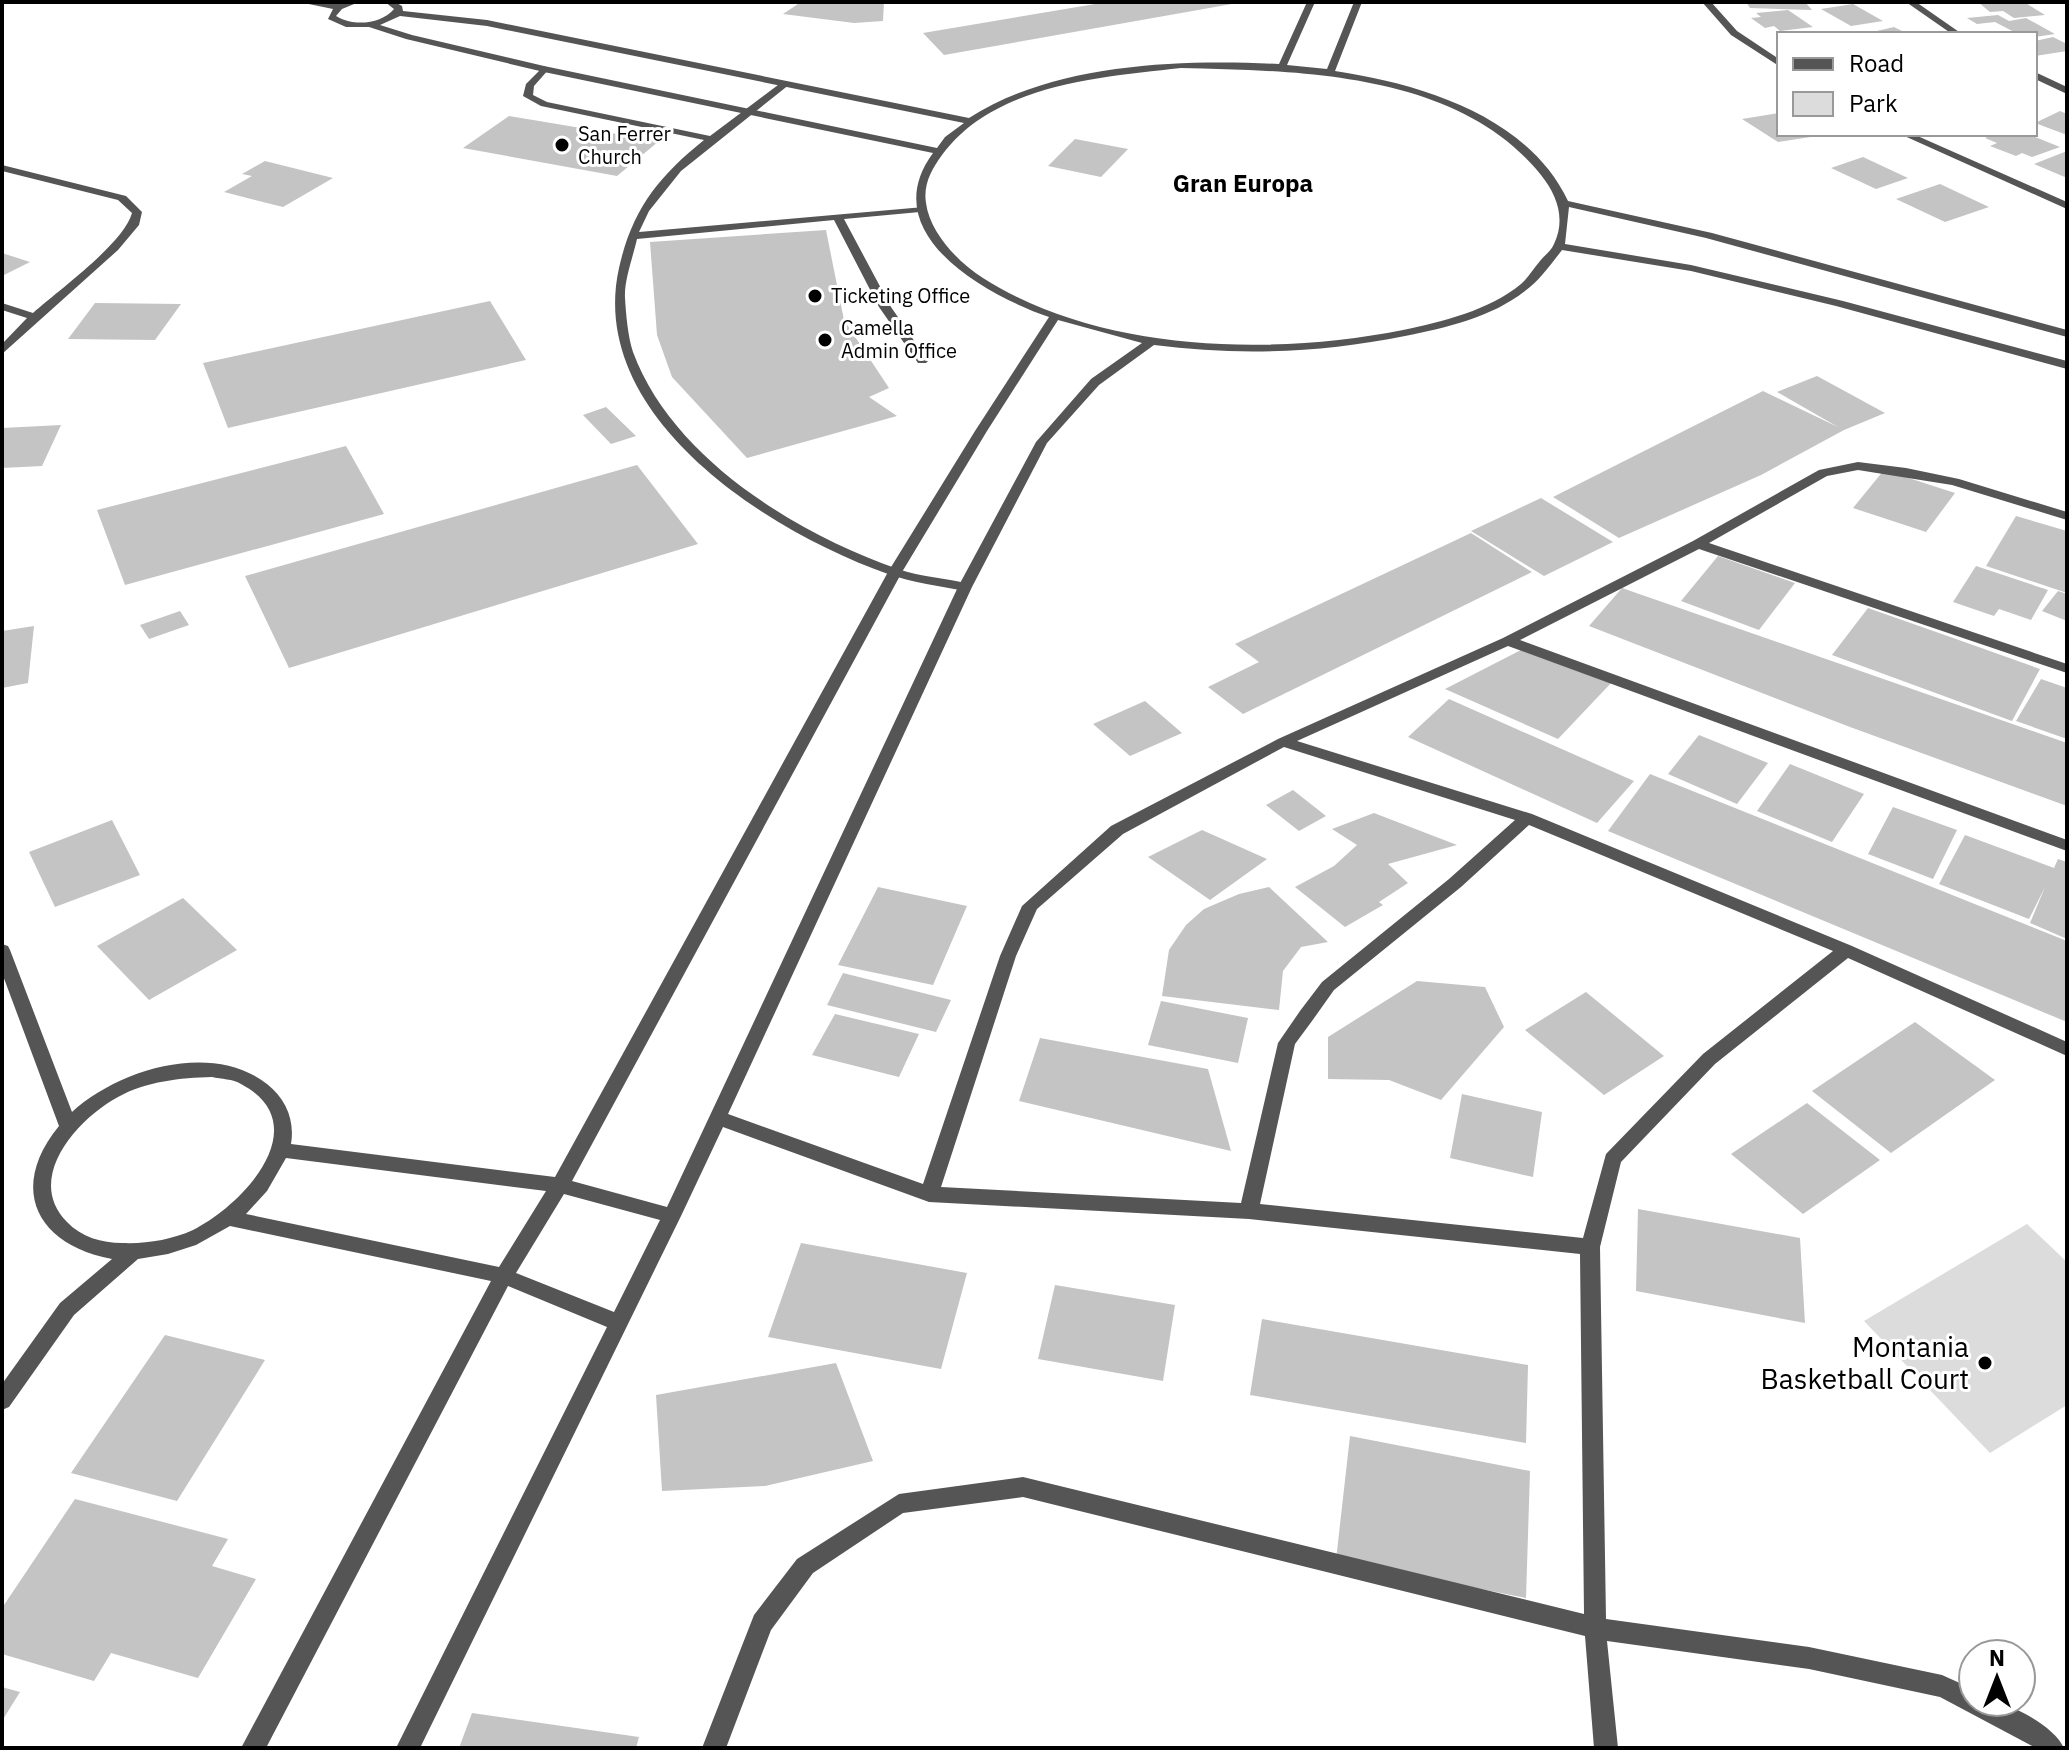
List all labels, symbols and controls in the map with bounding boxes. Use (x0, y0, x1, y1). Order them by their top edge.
legend (1777, 32, 2037, 136)
text: Road (1849, 47, 1904, 79)
text: Park (1849, 87, 1898, 119)
place label: San Ferrer Church (578, 120, 671, 170)
marker: San Ferrer Church (553, 136, 571, 154)
district label: Gran Europa (1173, 167, 1313, 199)
place label: Ticketing Office (831, 282, 970, 309)
marker: Ticketing Office (806, 287, 824, 305)
place label: Camella Admin Office (841, 314, 957, 364)
marker: Camella Admin Office (816, 331, 834, 349)
place label: Montania Basketball Court (1761, 1328, 1969, 1397)
marker: Montania Basketball Court (1976, 1354, 1994, 1372)
north arrow (1957, 1638, 2037, 1718)
text: N (1989, 1643, 2005, 1672)

